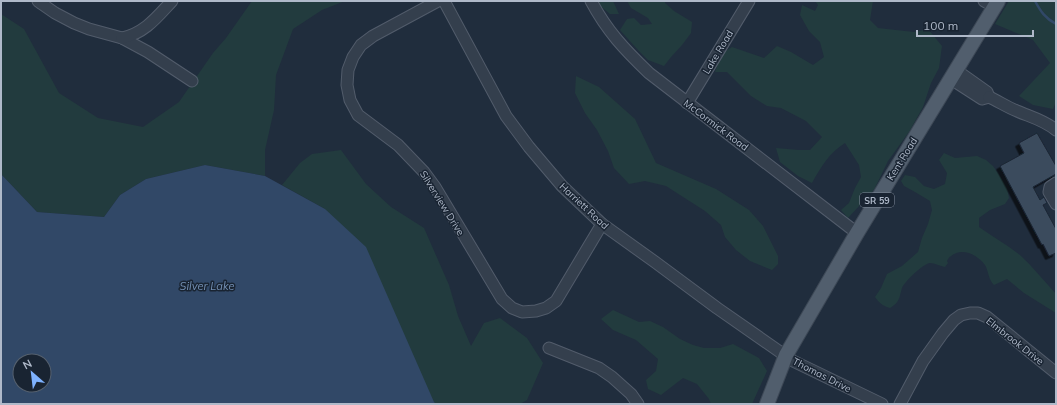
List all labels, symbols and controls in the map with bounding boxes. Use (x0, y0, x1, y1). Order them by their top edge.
scale bar (917, 12, 1033, 38)
text: 100 m (923, 18, 958, 33)
street label: Lake Road (700, 28, 736, 76)
street label: McCormick Road (681, 96, 751, 154)
street label: Kent Road (884, 135, 920, 183)
street label: Silverview Drive (417, 168, 467, 238)
street label: Harriett Road (557, 180, 611, 232)
road number: SR 59 (860, 193, 894, 207)
water label: Silver Lake (180, 279, 234, 293)
street label: Elmbrook Drive (983, 314, 1047, 368)
north arrow (12, 353, 52, 393)
street label: Thomas Drive (790, 355, 854, 395)
text: N (20, 356, 34, 372)

